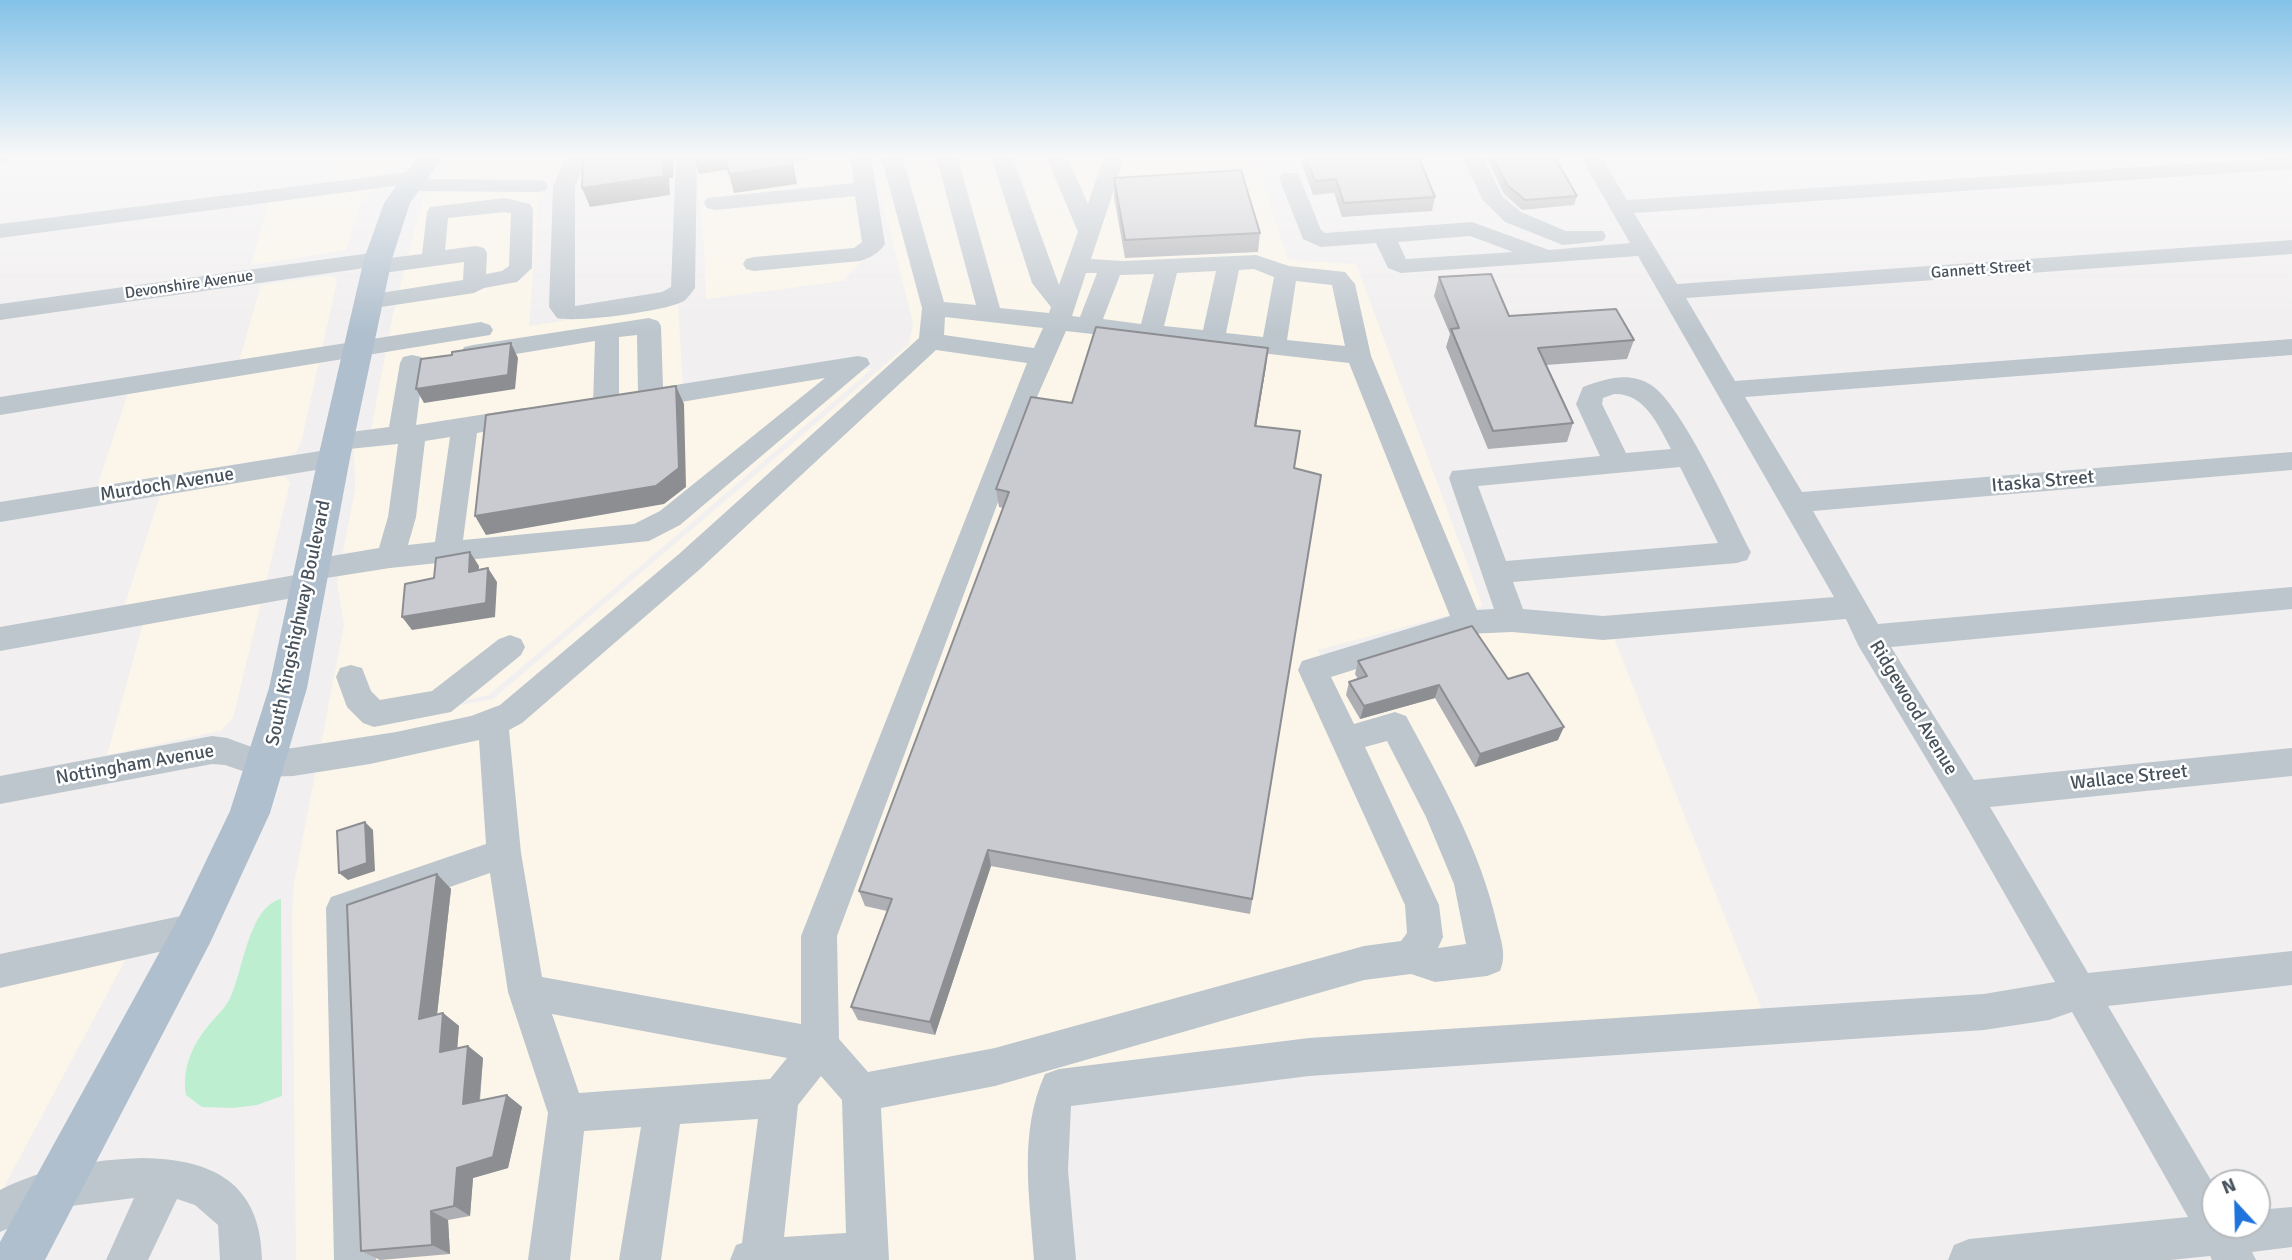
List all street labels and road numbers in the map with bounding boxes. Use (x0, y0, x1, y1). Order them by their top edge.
street label: Gannett Street (1930, 257, 2032, 283)
street label: Devonshire Avenue (124, 266, 254, 304)
street label: Murdoch Avenue (98, 463, 236, 507)
street label: Itaska Street (1991, 466, 2095, 498)
street label: South Kingshighway Boulevard (262, 498, 336, 748)
street label: Ridgewood Avenue (1864, 637, 1962, 779)
street label: Nottingham Avenue (54, 740, 216, 790)
street label: Wallace Street (2069, 761, 2189, 795)

